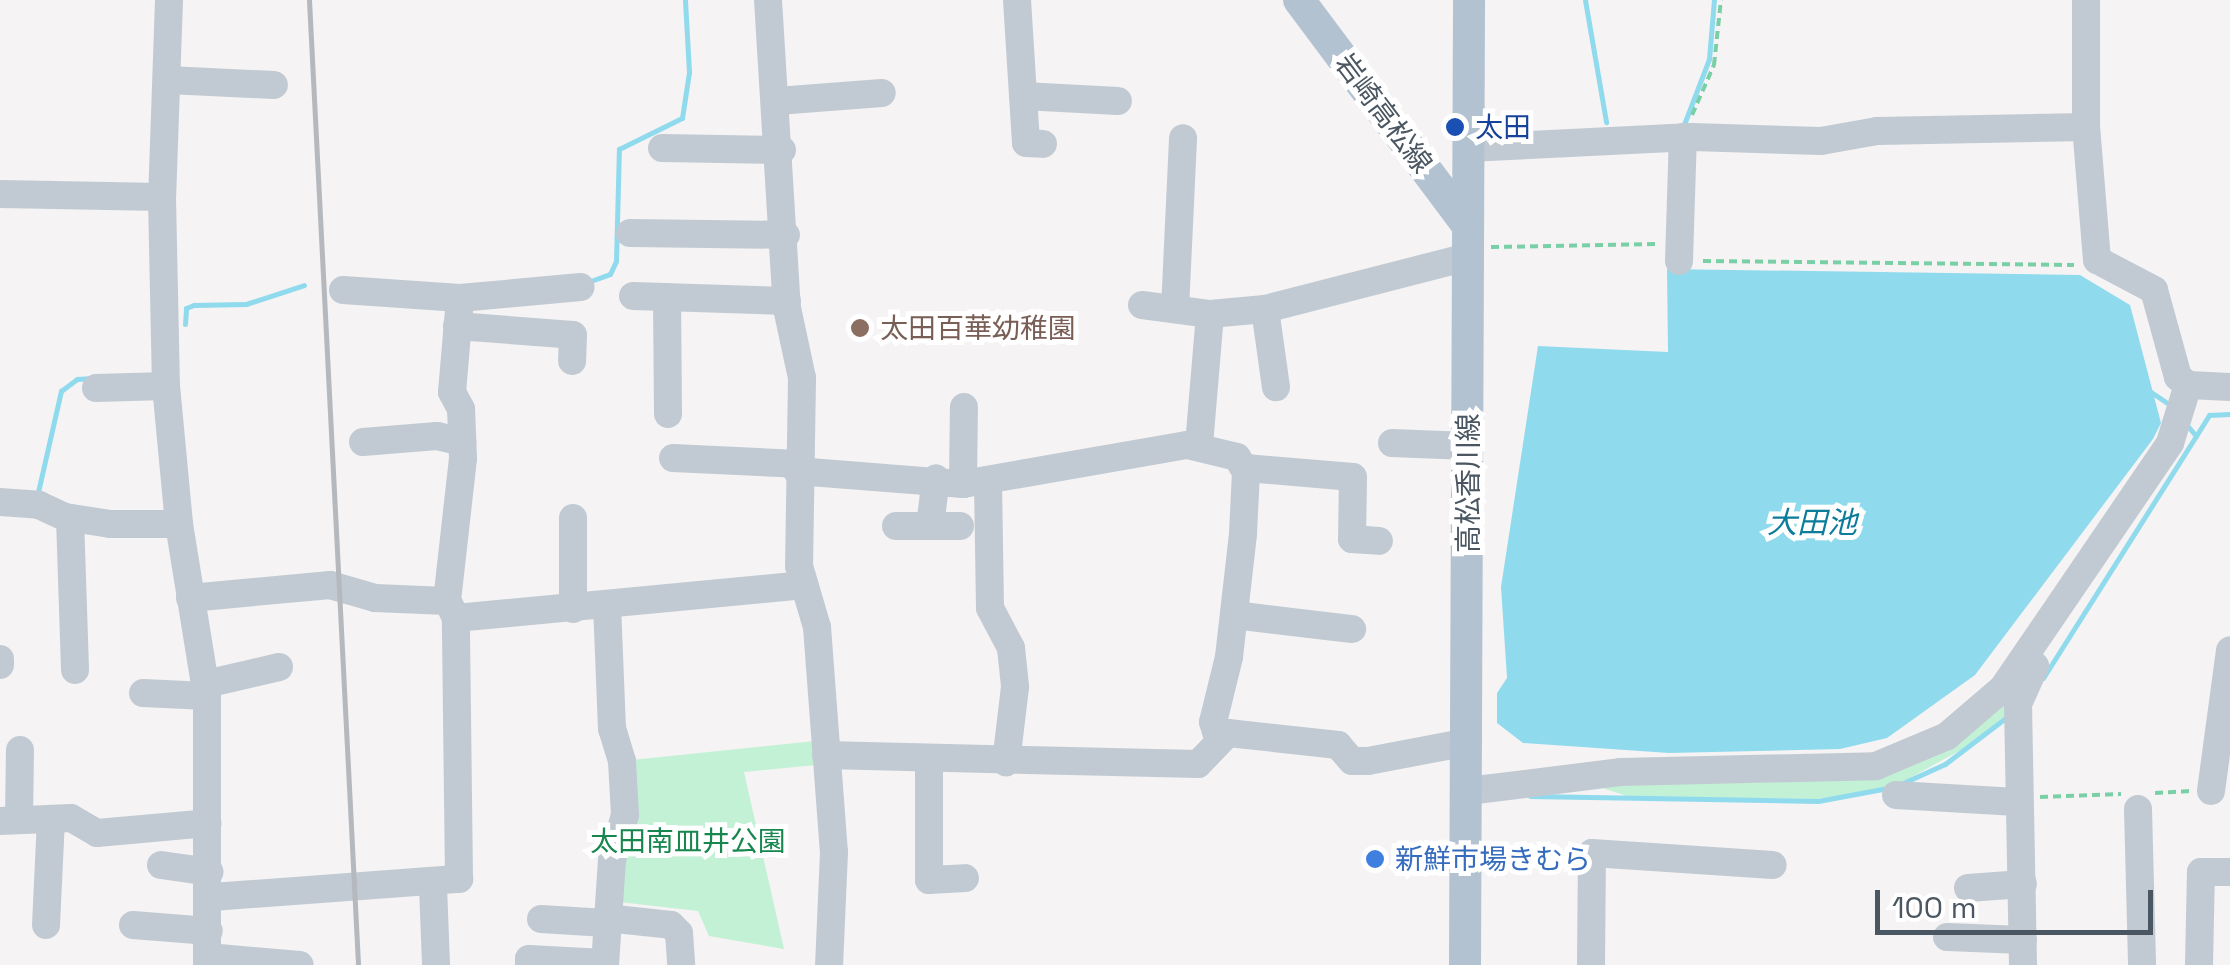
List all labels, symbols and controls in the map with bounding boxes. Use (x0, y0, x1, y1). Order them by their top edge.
street label: 岩崎高松線 (1328, 47, 1440, 179)
place label: 太田 (1475, 110, 1531, 144)
marker: 太田 (1444, 116, 1466, 138)
place label: 太田百華幼稚園 (880, 311, 1076, 345)
marker: 太田百華幼稚園 (849, 317, 871, 339)
street label: 高松香川線 (1451, 413, 1485, 553)
water label: 大田池 (1767, 505, 1857, 541)
park label: 太田南皿井公園 (590, 824, 786, 858)
place label: 新鮮市場きむら (1395, 842, 1591, 876)
marker: 新鮮市場きむら (1364, 848, 1386, 870)
scale bar (1880, 870, 2158, 932)
text: 100 m (1892, 888, 1977, 927)

